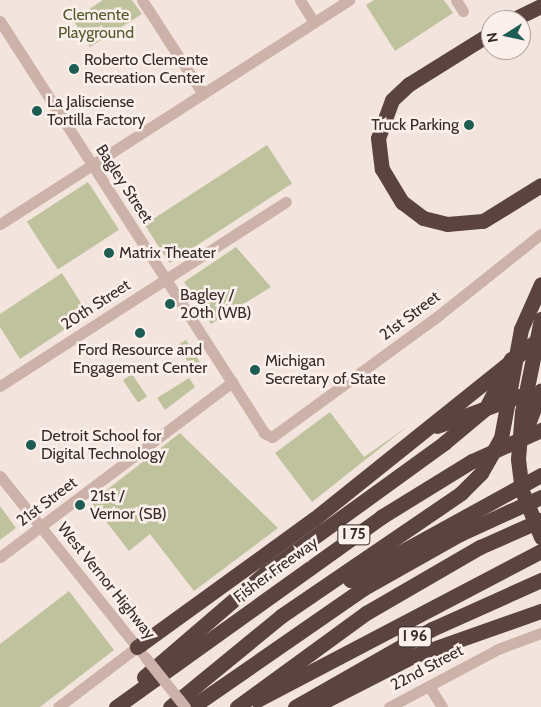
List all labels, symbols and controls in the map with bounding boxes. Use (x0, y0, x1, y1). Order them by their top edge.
park label: Clemente Playground (58, 5, 134, 43)
north arrow (481, 10, 531, 60)
text: N (482, 31, 502, 44)
place label: Roberto Clemente Recreation Center (84, 50, 208, 88)
marker: Roberto Clemente Recreation Center (68, 63, 80, 75)
place label: La Jalisciense Tortilla Factory (47, 92, 145, 130)
marker: La Jalisciense Tortilla Factory (31, 105, 43, 117)
place label: Truck Parking (371, 115, 459, 135)
marker: Truck Parking (463, 119, 475, 131)
street label: Bagley Street (91, 141, 157, 227)
place label: Matrix Theater (119, 243, 216, 263)
marker: Matrix Theater (103, 247, 115, 259)
street label: 20th Street (58, 276, 134, 334)
place label: Bagley / 20th (WB) (180, 285, 252, 323)
street label: 21st Street (376, 287, 444, 345)
marker: Bagley / 20th (WB) (164, 298, 176, 310)
marker: Ford Resource and Engagement Center (134, 327, 146, 339)
place label: Ford Resource and Engagement Center (73, 340, 207, 378)
place label: Michigan Secretary of State (265, 351, 386, 389)
marker: Michigan Secretary of State (249, 364, 261, 376)
place label: Detroit School for Digital Technology (41, 426, 166, 464)
marker: Detroit School for Digital Technology (25, 439, 37, 451)
street label: 21st Street (13, 473, 81, 531)
place label: 21st / Vernor (SB) (90, 486, 167, 524)
marker: 21st / Vernor (SB) (74, 499, 86, 511)
street label: West Vernor Highway (53, 519, 159, 643)
road number: I 75 (336, 522, 372, 548)
street label: Fisher Freeway (230, 533, 322, 607)
road number: I 96 (398, 624, 432, 650)
street label: 22nd Street (387, 641, 467, 695)

